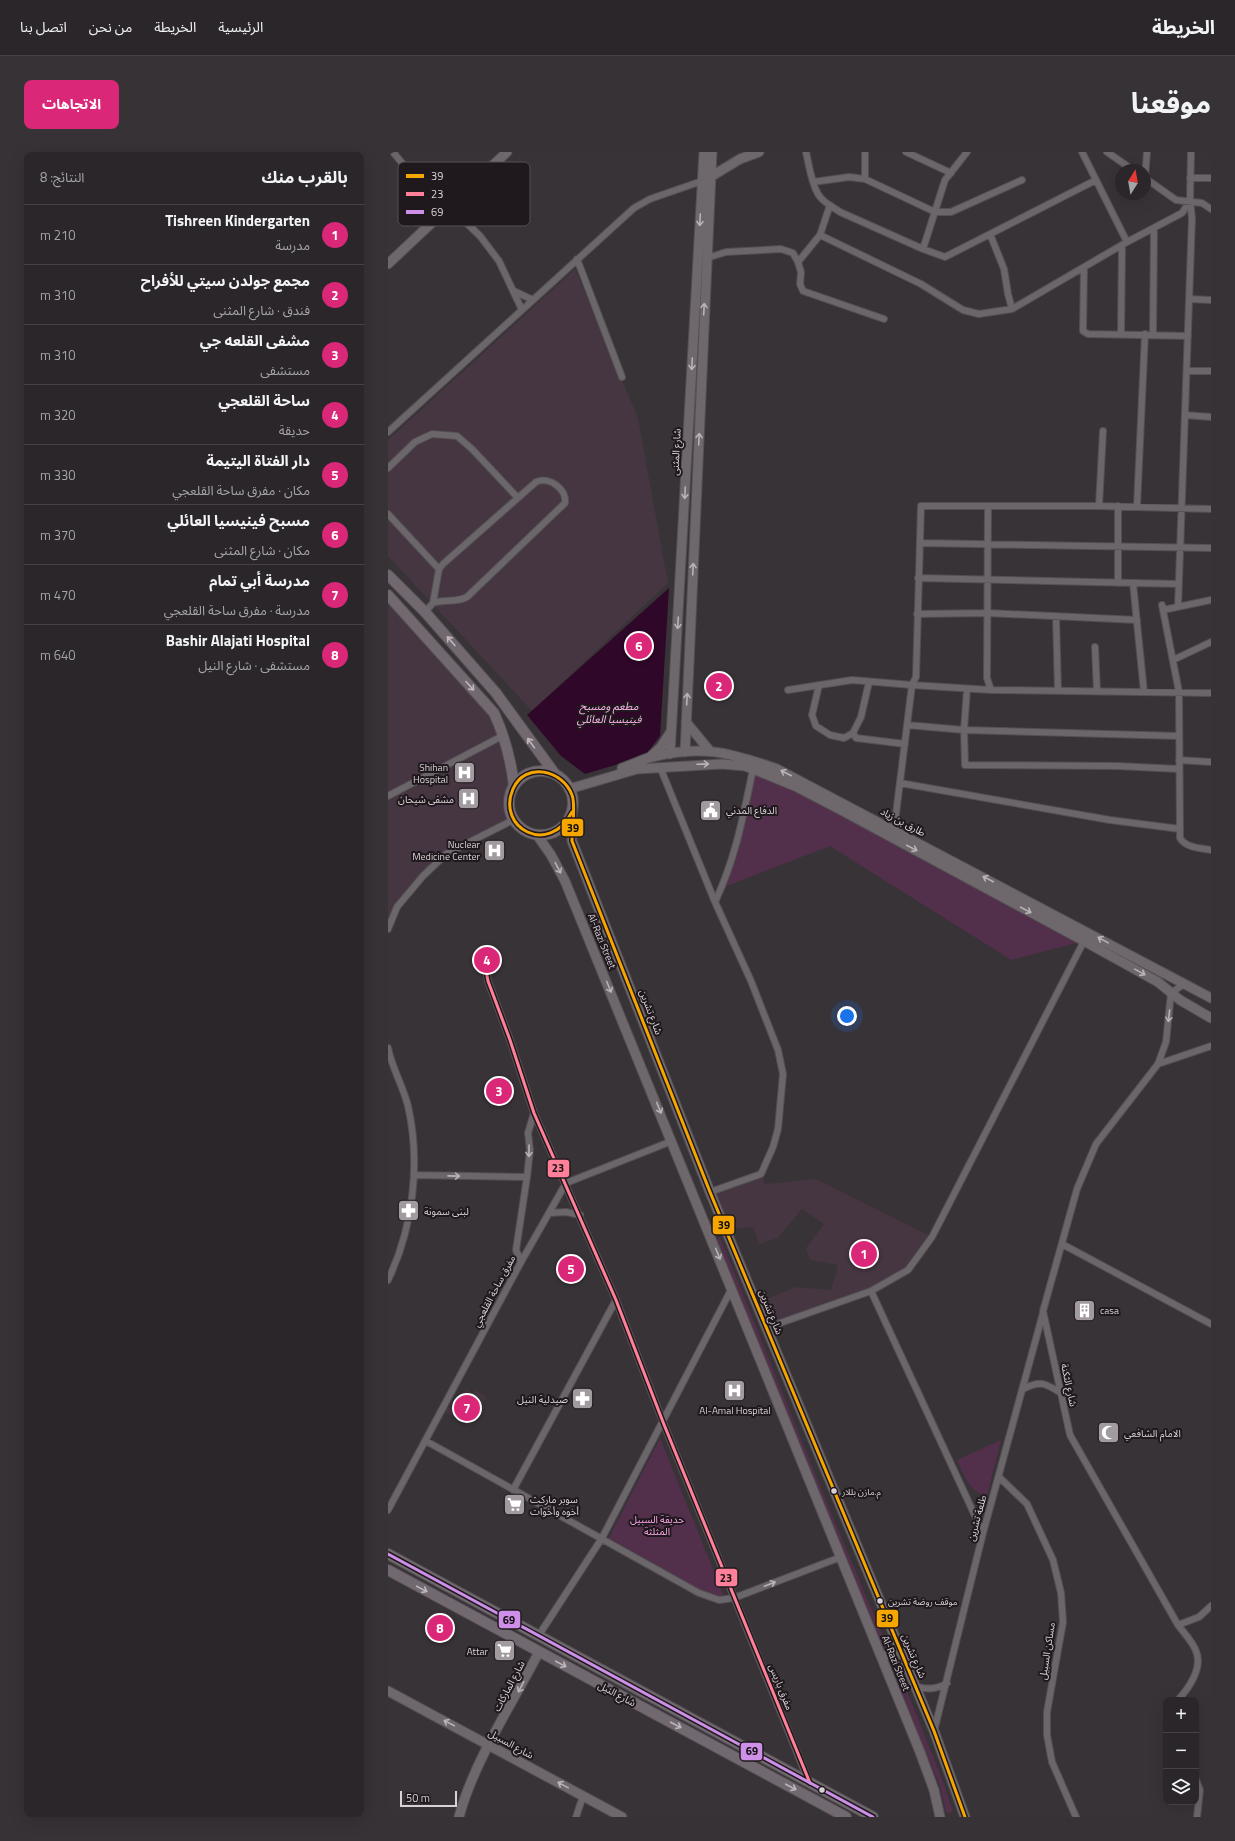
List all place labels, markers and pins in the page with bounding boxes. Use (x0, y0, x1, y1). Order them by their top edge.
pin: 6 (626, 631, 652, 661)
pin: 2 (706, 671, 732, 701)
place label: Shihan Hospital (413, 760, 448, 787)
hospital icon: Shihan Hospital (451, 760, 477, 786)
hospital icon: مشفى شيحان (456, 786, 482, 812)
place label: مشفى شيحان (398, 792, 454, 807)
public building icon: الدفاع المدني (698, 797, 724, 823)
place label: الدفاع المدني (726, 803, 777, 818)
place label: Nuclear Medicine Center (412, 837, 481, 864)
hospital icon: Nuclear Medicine Center (482, 837, 508, 863)
pin: 4 (474, 945, 500, 975)
pin: 3 (486, 1076, 512, 1106)
pharmacy icon: لبنى سمونة (395, 1198, 421, 1224)
place label: لبنى سمونة (424, 1204, 469, 1219)
pin: 1 (851, 1239, 877, 1269)
pin: 5 (558, 1254, 584, 1284)
building icon: casa (1071, 1297, 1097, 1323)
place label: casa (1100, 1303, 1119, 1318)
hospital icon: Al-Amal Hospital (722, 1377, 748, 1403)
pharmacy icon: صيدلية النيل (570, 1386, 596, 1412)
place label: صيدلية النيل (517, 1392, 568, 1407)
pin: 7 (454, 1393, 480, 1423)
place label: Al-Amal Hospital (699, 1403, 771, 1418)
mosque icon: الامام الشافعي (1095, 1420, 1121, 1446)
place label: الامام الشافعي (1124, 1426, 1181, 1442)
place label: م.مازن بللار (841, 1485, 881, 1499)
marker: م.مازن بللار (829, 1486, 839, 1496)
supermarket icon: سوبر ماركت أخوه وأخوات (501, 1492, 527, 1518)
place label: سوبر ماركت أخوه وأخوات (530, 1492, 579, 1519)
place label: موقف روضة تشرين (888, 1595, 958, 1608)
marker: موقف روضة تشرين (875, 1596, 885, 1606)
pin: 8 (427, 1613, 453, 1643)
supermarket icon: Attar (491, 1638, 517, 1664)
place label: Attar (467, 1644, 489, 1659)
unlabelled marker (817, 1785, 827, 1795)

